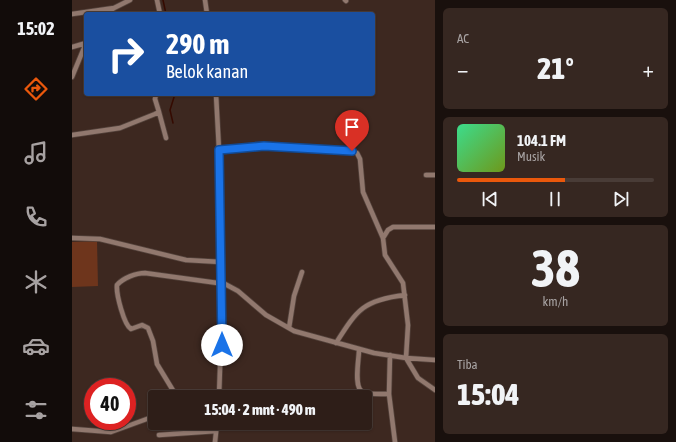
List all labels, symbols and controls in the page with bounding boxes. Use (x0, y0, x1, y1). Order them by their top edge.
text: 15:02 (17, 18, 55, 39)
icon: right (100, 28, 152, 80)
text: 290 m (166, 28, 229, 60)
text: AC (457, 31, 469, 46)
text: 21° (537, 51, 574, 85)
text: − (457, 56, 468, 82)
text: + (643, 56, 654, 82)
text: Belok kanan (166, 61, 248, 82)
icon: directions (22, 75, 50, 103)
pin (335, 110, 369, 151)
icon: arrive (341, 116, 363, 138)
text: 104.1 FM (517, 132, 566, 149)
icon: music (22, 139, 50, 167)
text: Musik (517, 149, 545, 164)
icon: previous (479, 188, 501, 210)
icon: pause (544, 188, 566, 210)
icon: next (610, 188, 632, 210)
icon: phone (22, 203, 50, 231)
text: 38 (531, 238, 580, 298)
icon: climate (22, 268, 50, 296)
text: km/h (543, 294, 568, 309)
position arrow (201, 324, 243, 366)
icon: car (22, 332, 50, 360)
text: Tiba (457, 357, 478, 372)
text: 15:04 (457, 377, 519, 411)
speed limit sign: 40 (84, 378, 136, 430)
icon: filters (22, 396, 50, 424)
text: 15:04 · 2 mnt · 490 m (204, 401, 316, 418)

